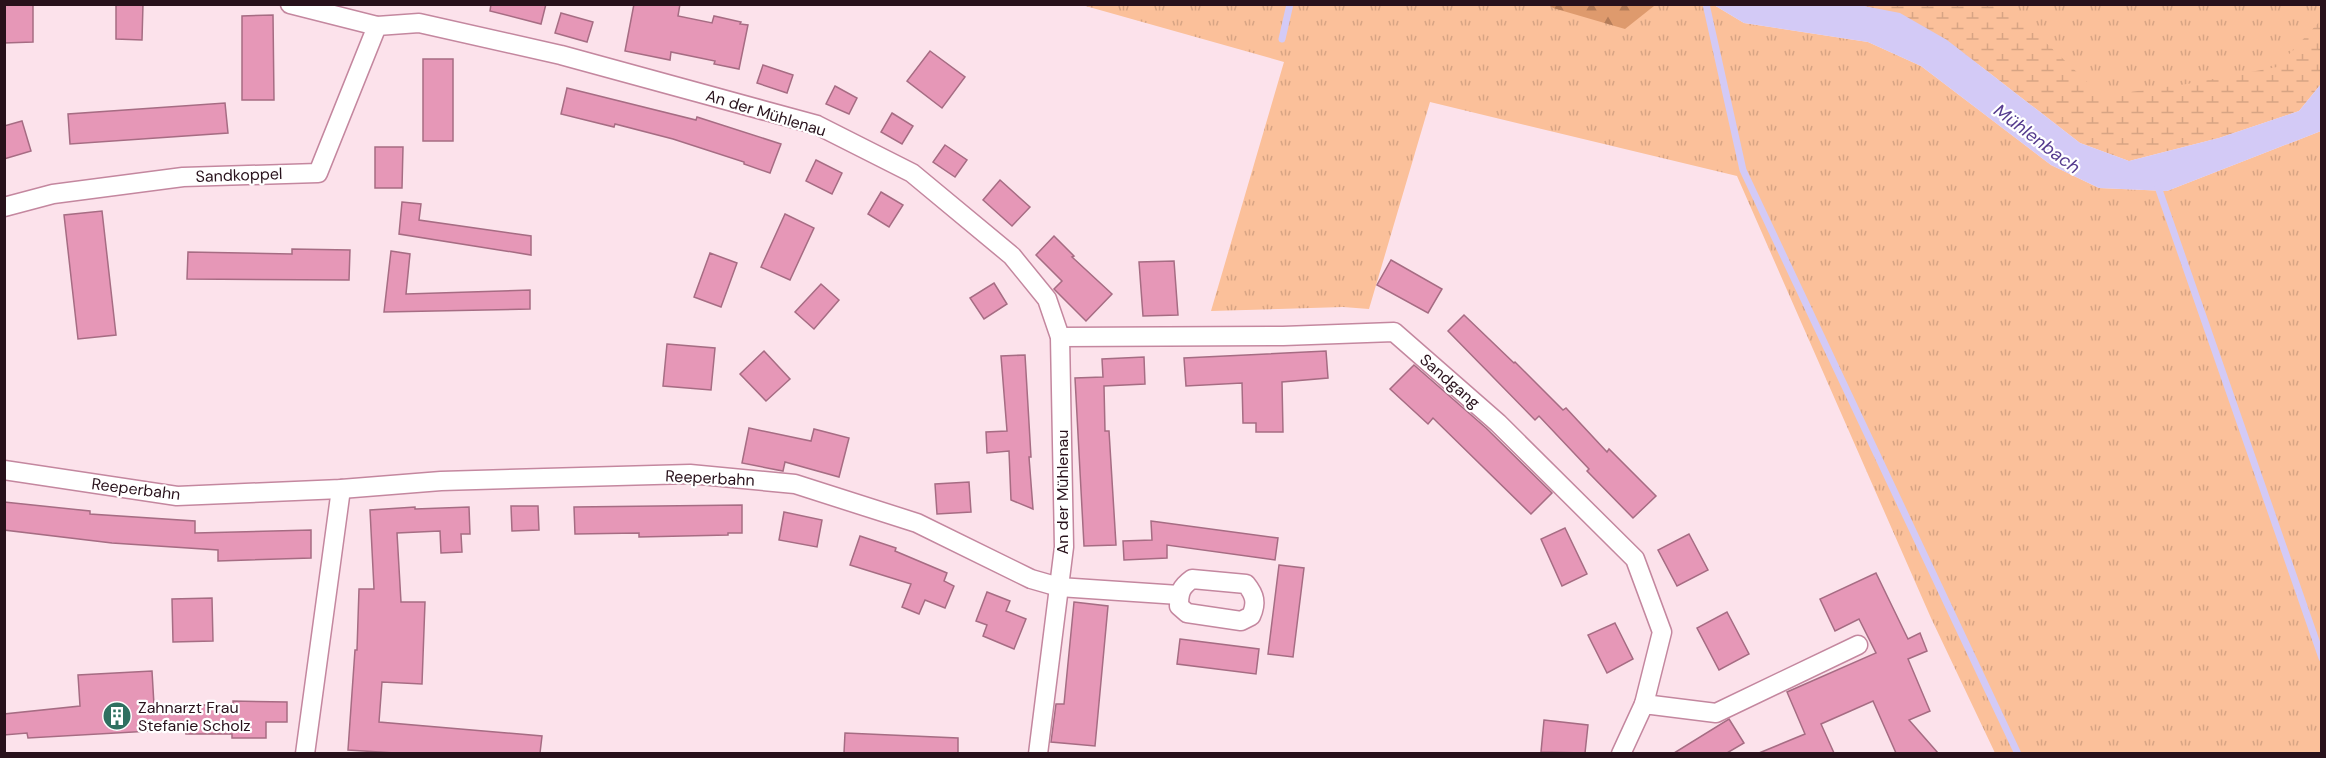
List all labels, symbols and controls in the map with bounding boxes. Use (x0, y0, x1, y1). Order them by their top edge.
street label: An der Mühlenau (703, 85, 829, 141)
water label: Mühlenbach (1989, 99, 2085, 179)
street label: Sandkoppel (195, 163, 283, 187)
street label: Sandgang (1416, 349, 1484, 413)
street label: An der Mühlenau (1052, 430, 1073, 554)
street label: Reeperbahn (665, 465, 755, 491)
street label: Reeperbahn (90, 473, 182, 505)
place label: Zahnarzt Frau Stefanie Scholz (138, 697, 251, 736)
building icon: Zahnarzt Frau Stefanie Scholz (101, 700, 133, 732)

